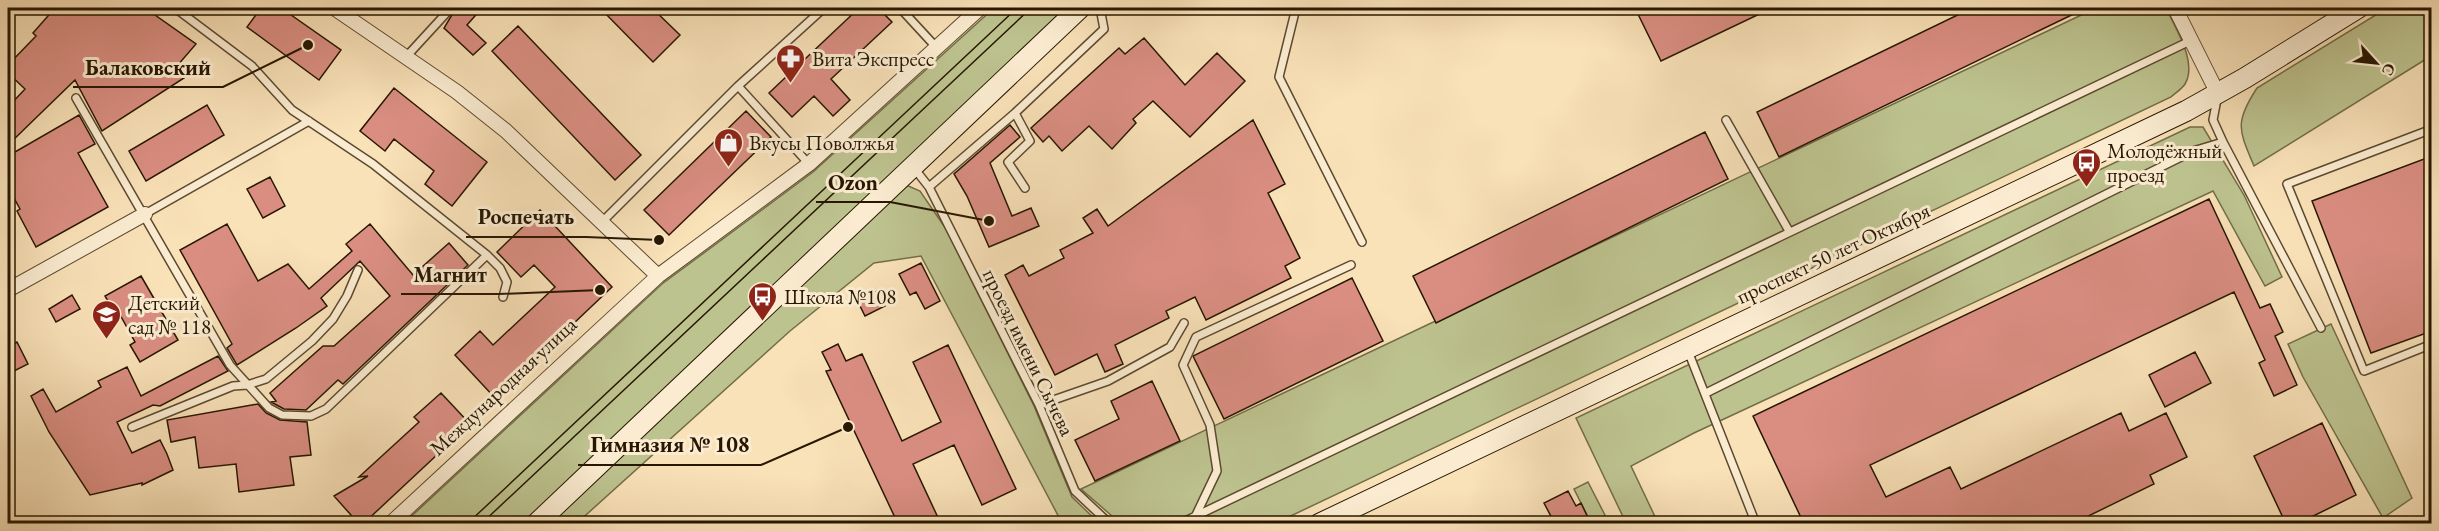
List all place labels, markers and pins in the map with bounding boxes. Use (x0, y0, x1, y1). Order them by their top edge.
pharmacy icon: Вита Экспресс (775, 42, 807, 84)
place label: Вита Экспресс (812, 45, 934, 72)
callout: Балаковский (73, 47, 223, 87)
shop icon: Вкусы Поволжья (712, 126, 744, 168)
place label: Вкусы Поволжья (749, 129, 895, 156)
place label: Молодёжный проезд (2107, 137, 2222, 188)
bus stop icon: Молодёжный проезд (2070, 146, 2102, 188)
callout: Ozon (816, 162, 890, 202)
callout: Роспечать (466, 197, 586, 237)
callout: Магнит (401, 254, 499, 294)
bus stop icon: Школа №108 (747, 280, 779, 322)
place label: Школа №108 (784, 283, 896, 310)
place label: Детский сад № 118 (128, 289, 211, 340)
school or university icon: Детский сад № 118 (91, 298, 123, 340)
callout: Гимназия № 108 (578, 425, 761, 465)

